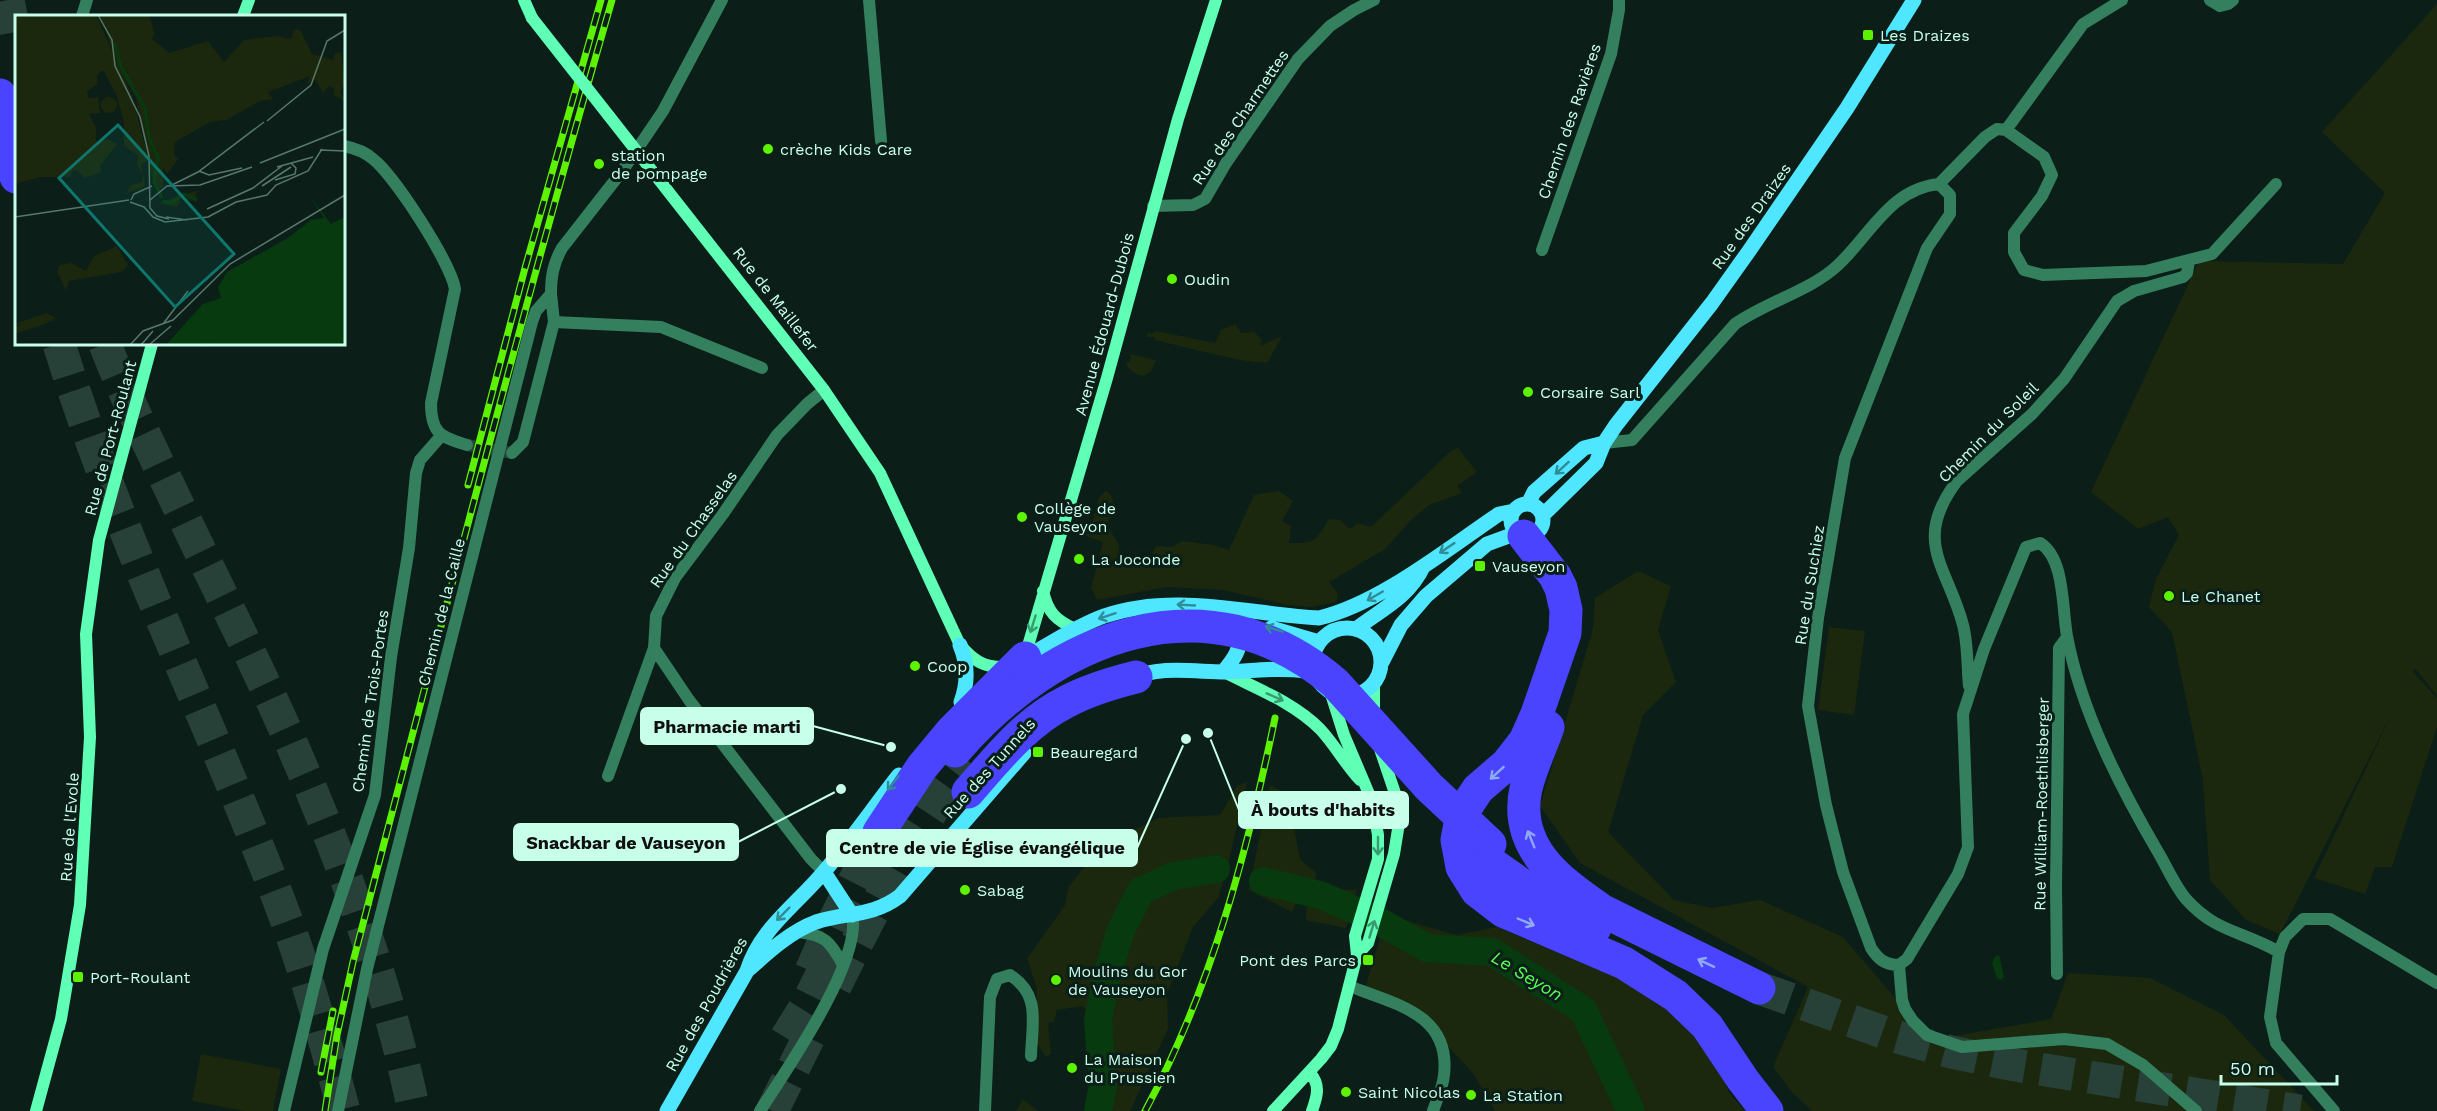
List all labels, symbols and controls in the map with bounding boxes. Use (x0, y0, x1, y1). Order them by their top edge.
inset map (15, 15, 345, 345)
place label: Les Draizes (1880, 26, 1970, 45)
marker: Les Draizes (1861, 28, 1875, 42)
street label: Chemin des Ravières (1534, 41, 1605, 201)
street label: Rue des Charmettes (1188, 46, 1293, 188)
place label: crèche Kids Care (780, 140, 912, 159)
marker: crèche Kids Care (761, 142, 775, 156)
place label: station de pompage (611, 146, 707, 183)
marker: station de pompage (592, 157, 606, 171)
street label: Rue des Draizes (1708, 160, 1795, 273)
street label: Avenue Édouard-Dubois (1071, 231, 1138, 418)
street label: Rue de Maillefer (729, 243, 823, 356)
place label: Oudin (1184, 270, 1230, 289)
marker: Oudin (1165, 272, 1179, 286)
street label: Rue de Port-Roulant (81, 358, 140, 518)
street label: Chemin du Soleil (1934, 378, 2042, 486)
place label: Corsaire Sarl (1540, 383, 1640, 402)
marker: Corsaire Sarl (1521, 385, 1535, 399)
one-way arrow (1555, 461, 1570, 475)
street label: Rue du Chasselas (646, 467, 741, 592)
place label: Collège de Vauseyon (1034, 499, 1116, 536)
marker: Collège de Vauseyon (1015, 510, 1029, 524)
street label: Rue du Suchiez (1791, 524, 1828, 646)
street label: Chemin de la Caille (414, 536, 469, 688)
one-way arrow (1440, 542, 1456, 554)
place label: La Joconde (1091, 550, 1181, 569)
marker: La Joconde (1072, 552, 1086, 566)
place label: Vauseyon (1492, 557, 1565, 576)
marker: Vauseyon (1473, 559, 1487, 573)
place label: Le Chanet (2181, 587, 2261, 606)
marker: Le Chanet (2162, 589, 2176, 603)
one-way arrow (1367, 590, 1384, 602)
one-way arrow (1176, 599, 1196, 610)
street label: Chemin de Trois-Portes (348, 609, 393, 794)
one-way arrow (1098, 611, 1117, 622)
one-way arrow (1027, 614, 1038, 633)
one-way arrow (1265, 623, 1284, 634)
place label: Coop (927, 657, 967, 676)
marker: Coop (908, 659, 922, 673)
one-way arrow (1266, 692, 1284, 704)
street label: Rue William-Roethlisberger (2030, 697, 2053, 911)
callout: Pharmacie marti (641, 708, 813, 744)
street label: Rue des Tunnels (939, 714, 1039, 822)
text: Pharmacie marti (653, 716, 801, 737)
place label: Beauregard (1050, 743, 1138, 762)
marker: Beauregard (1031, 745, 1045, 759)
one-way arrow (1490, 766, 1505, 780)
street label: Rue de l'Evole (56, 772, 83, 882)
one-way arrow (886, 775, 899, 791)
callout: À bouts d'habits (1239, 792, 1408, 828)
text: À bouts d'habits (1251, 799, 1395, 820)
callout: Snackbar de Vauseyon (514, 824, 738, 860)
callout: Centre de vie Église évangélique (827, 830, 1137, 866)
one-way arrow (1525, 830, 1536, 849)
text: Snackbar de Vauseyon (526, 832, 726, 853)
one-way arrow (1372, 835, 1384, 855)
text: Centre de vie Église évangélique (839, 837, 1125, 858)
place label: Sabag (977, 881, 1024, 900)
marker: Sabag (958, 883, 972, 897)
one-way arrow (776, 907, 790, 922)
one-way arrow (1516, 917, 1535, 928)
one-way arrow (1367, 920, 1378, 939)
street label: Rue des Poudrières (661, 933, 751, 1075)
water label: Le Seyon (1488, 946, 1566, 1005)
place label: Pont des Parcs (1239, 951, 1356, 970)
marker: Pont des Parcs (1361, 953, 1375, 967)
one-way arrow (1698, 957, 1716, 969)
place label: Moulins du Gor de Vauseyon (1068, 962, 1187, 999)
place label: Port-Roulant (90, 968, 191, 987)
marker: Port-Roulant (71, 970, 85, 984)
marker: Moulins du Gor de Vauseyon (1049, 973, 1063, 987)
scale bar (2221, 1048, 2336, 1086)
place label: La Maison du Prussien (1084, 1050, 1176, 1087)
text: 50 m (2230, 1058, 2275, 1079)
marker: La Maison du Prussien (1065, 1061, 1079, 1075)
place label: Saint Nicolas (1358, 1083, 1460, 1102)
marker: Saint Nicolas (1339, 1085, 1353, 1099)
place label: La Station (1483, 1086, 1563, 1105)
marker: La Station (1464, 1088, 1478, 1102)

